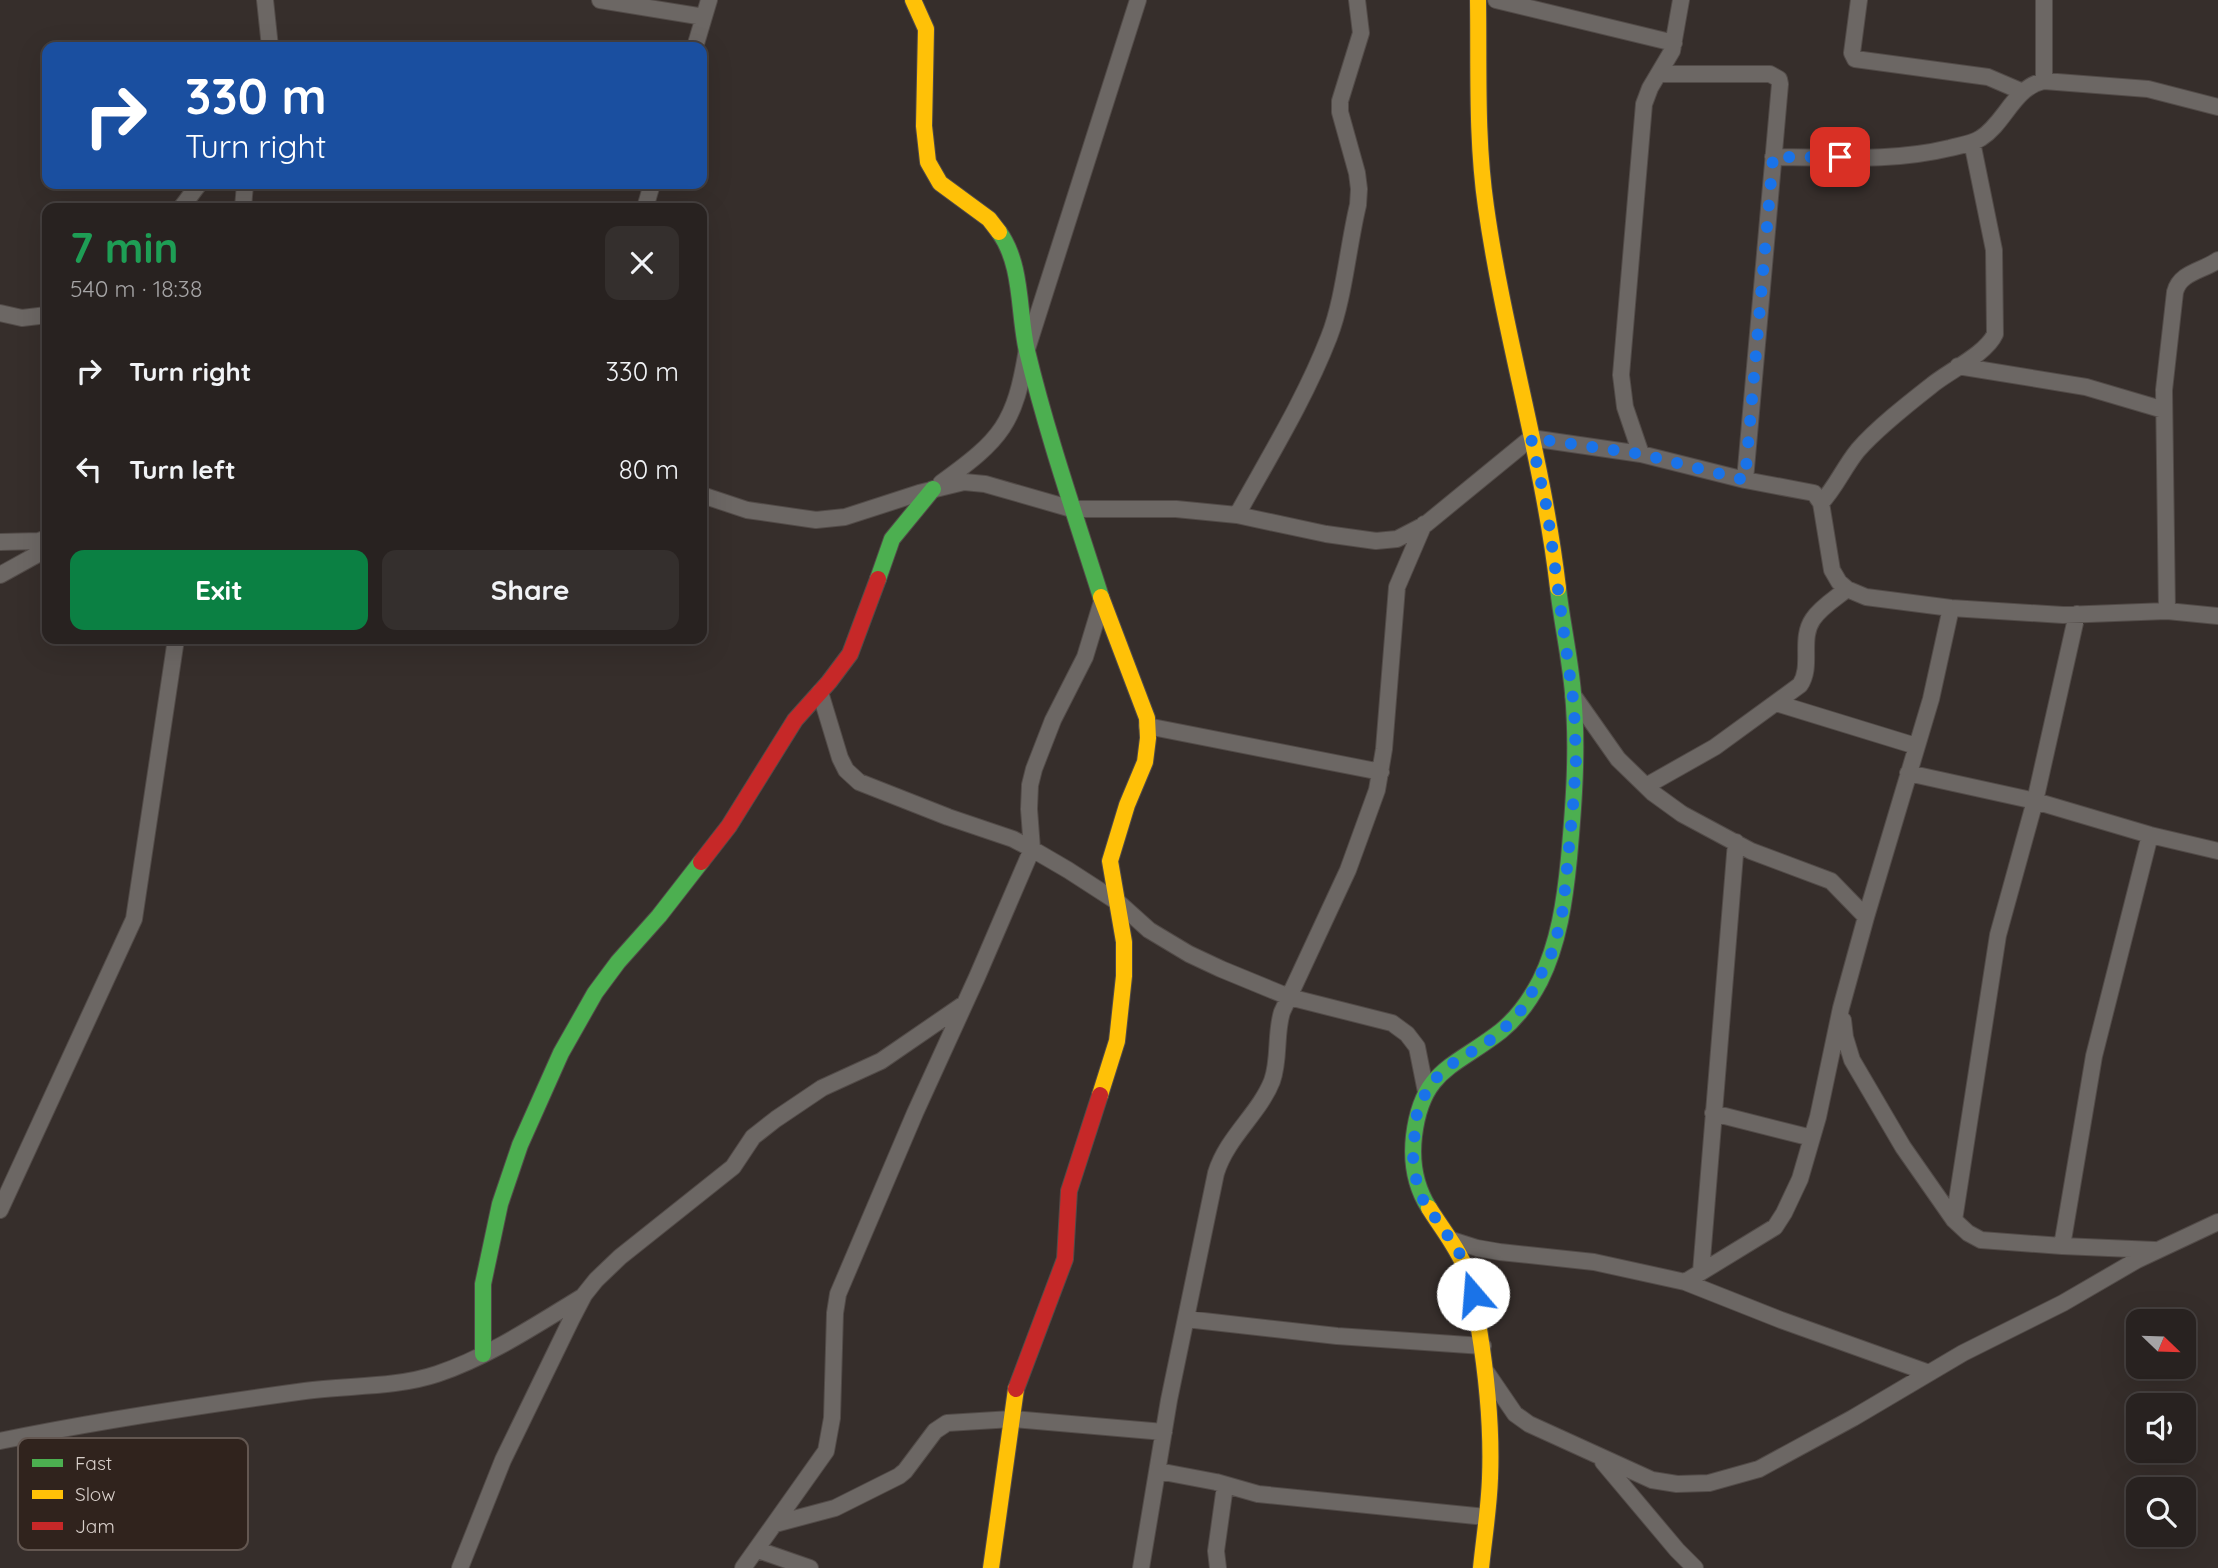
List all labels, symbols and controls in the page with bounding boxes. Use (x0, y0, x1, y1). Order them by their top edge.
text: 330 m (185, 65, 327, 126)
icon: right (70, 70, 161, 161)
text: Turn right (185, 126, 326, 166)
pin (1810, 127, 1870, 187)
icon: arrive (1821, 138, 1859, 176)
text: 7 min (70, 221, 179, 274)
button: close (605, 226, 679, 300)
text: 540 m · 18:38 (70, 274, 202, 303)
icon: right (70, 352, 108, 390)
text: Turn right (129, 355, 251, 388)
text: 330 m (605, 355, 679, 388)
icon: left (70, 450, 108, 488)
text: Turn left (129, 453, 236, 486)
text: 80 m (619, 453, 679, 486)
button: Exit (70, 550, 368, 630)
button: Share (382, 550, 679, 630)
position arrow (1436, 1257, 1510, 1331)
north arrow (2126, 1309, 2196, 1379)
map controls (2126, 1309, 2196, 1547)
button: sound (2126, 1393, 2196, 1463)
legend (18, 1438, 248, 1550)
text: Fast (75, 1451, 112, 1475)
button: search (2126, 1477, 2196, 1547)
text: Slow (75, 1482, 116, 1506)
text: Jam (75, 1514, 115, 1538)

